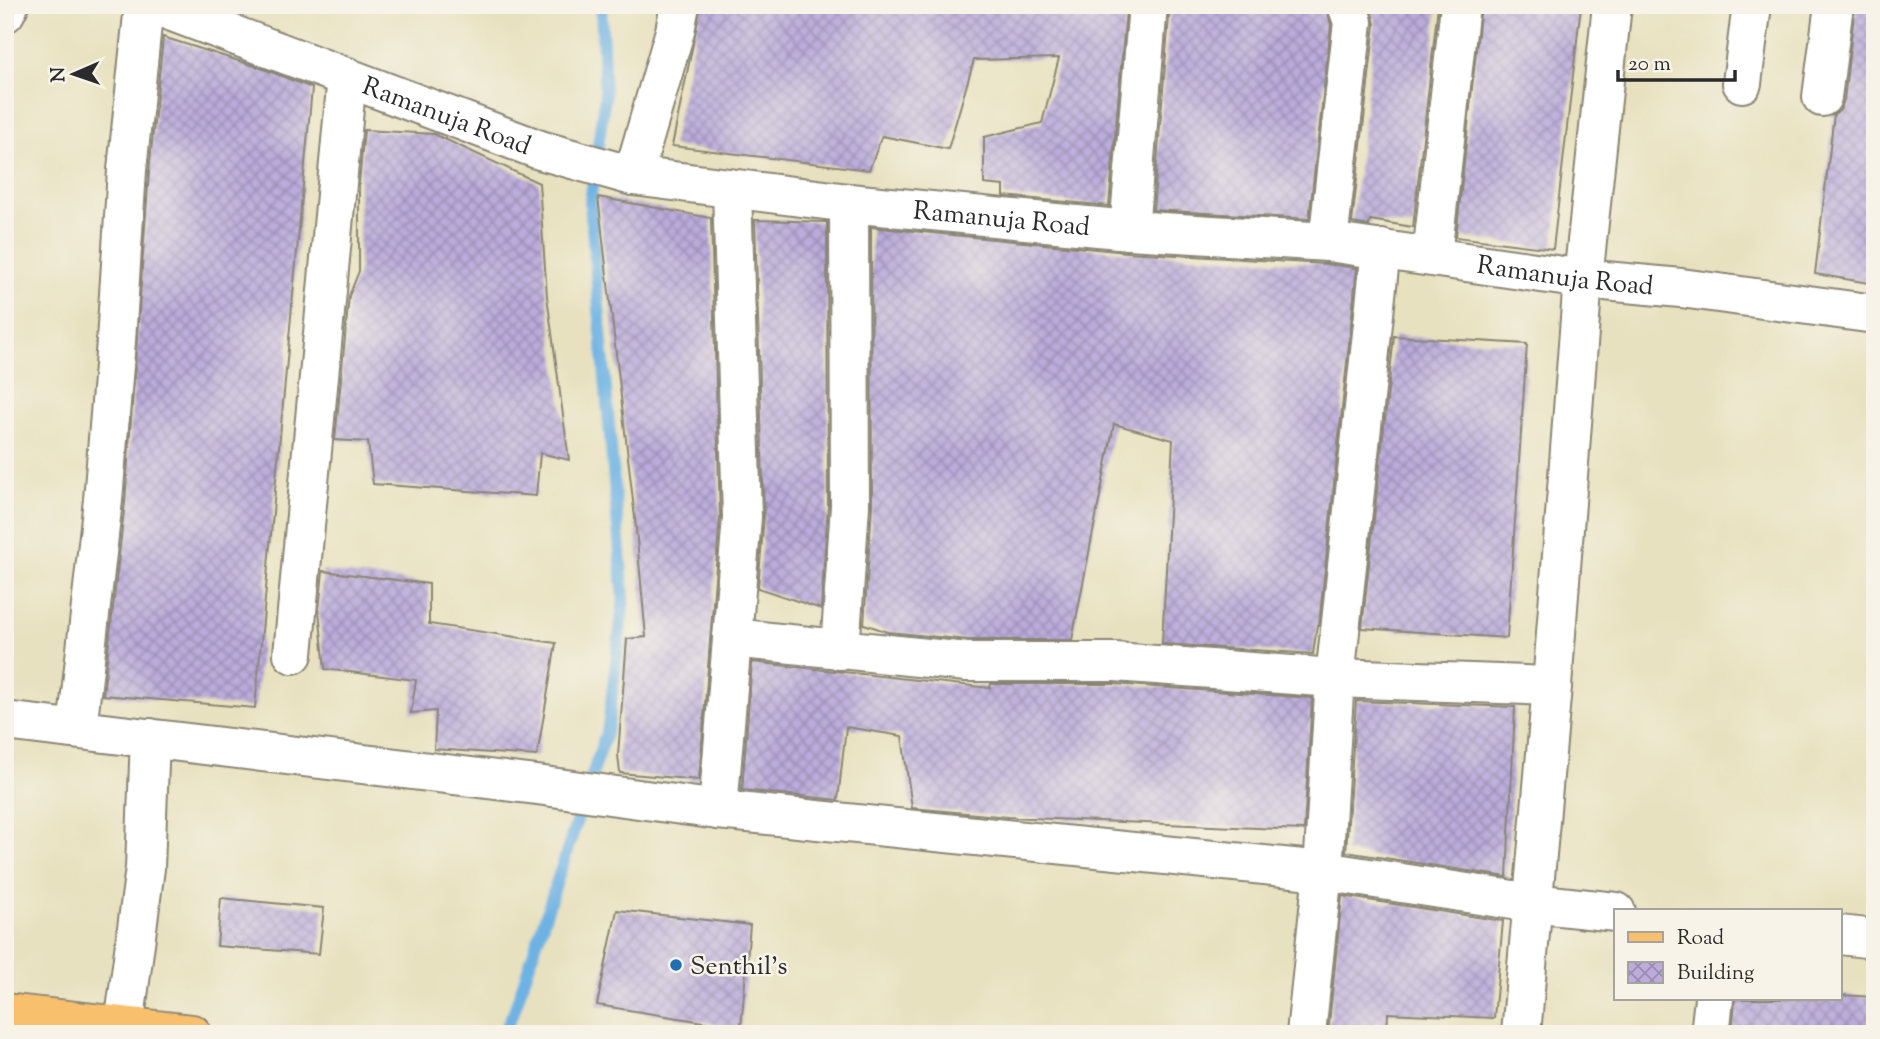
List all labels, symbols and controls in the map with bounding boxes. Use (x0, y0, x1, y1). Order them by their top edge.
north arrow (38, 38, 108, 108)
scale bar (1618, 38, 1735, 82)
text: 20 m (1628, 50, 1671, 80)
text: N (46, 66, 73, 83)
street label: Ramanuja Road (356, 69, 536, 166)
street label: Ramanuja Road (911, 193, 1092, 247)
street label: Ramanuja Road (1474, 248, 1655, 306)
legend (1614, 909, 1842, 1000)
text: Road (1677, 924, 1724, 954)
place label: Senthil's (690, 949, 788, 986)
marker: Senthil's (668, 957, 684, 973)
text: Building (1677, 959, 1754, 989)

